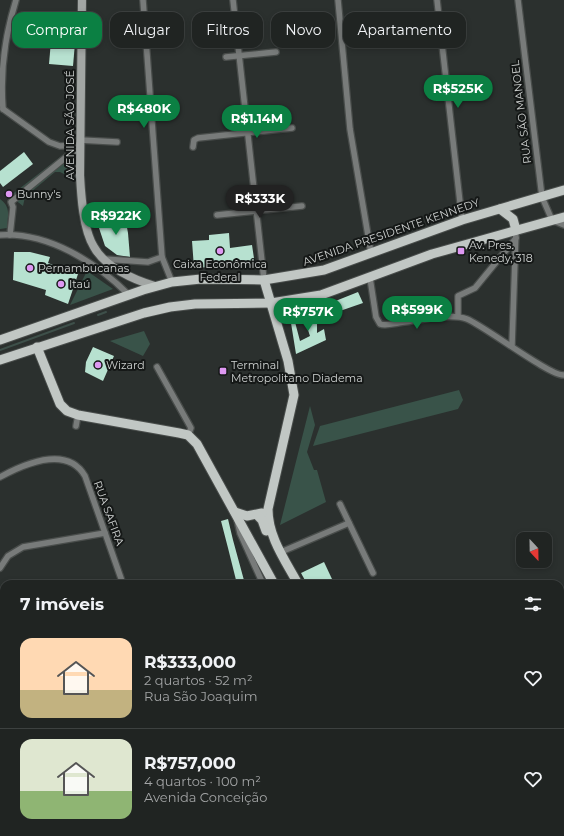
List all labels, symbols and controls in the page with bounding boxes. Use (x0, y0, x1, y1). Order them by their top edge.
chip: Comprar (12, 12, 102, 48)
chip: Alugar (110, 12, 184, 48)
chip: Filtros (192, 12, 263, 48)
chip: Novo (271, 12, 335, 48)
chip: Apartamento (343, 12, 466, 48)
street label: RUA SÃO MANOEL (508, 59, 534, 165)
street label: AVENIDA SÃO JOSÉ (63, 70, 77, 180)
pin: R$525K (425, 75, 491, 109)
text: R$525K (433, 80, 483, 96)
pin: R$480K (111, 95, 177, 129)
text: R$480K (117, 100, 171, 116)
pin: R$1.14M (220, 105, 294, 139)
text: R$1.14M (231, 110, 283, 126)
pin: R$333K (227, 185, 293, 219)
place label: Bunny's (17, 187, 62, 201)
marker: Bunny's (4, 189, 14, 199)
text: R$333K (235, 190, 285, 206)
street label: AVENIDA PRESIDENTE KENNEDY (301, 195, 481, 269)
pin: R$922K (83, 202, 149, 236)
text: R$922K (91, 207, 141, 223)
place label: Av. Pres. Kenedy, 318 (469, 238, 533, 265)
marker: Caixa Econômica Federal (215, 246, 225, 256)
marker: Av. Pres. Kenedy, 318 (456, 246, 466, 256)
place label: Caixa Econômica Federal (173, 257, 267, 284)
place label: Pernambucanas (38, 261, 130, 275)
marker: Pernambucanas (25, 263, 35, 273)
place label: Itaú (69, 277, 90, 291)
marker: Itaú (56, 279, 66, 289)
pin: R$599K (384, 296, 450, 330)
pin: R$757K (275, 298, 341, 332)
text: R$599K (391, 301, 443, 317)
text: R$757K (283, 303, 333, 319)
place label: Wizard (106, 358, 145, 372)
place label: Terminal Metropolitano Diadema (231, 358, 363, 385)
marker: Wizard (93, 360, 103, 370)
marker: Terminal Metropolitano Diadema (218, 366, 228, 376)
street label: RUA SAFIRA (91, 479, 127, 547)
north arrow (516, 532, 552, 568)
map controls (516, 532, 552, 568)
icon: filters (522, 593, 544, 615)
text: 7 imóveis (20, 594, 104, 614)
text: R$333,000 (144, 652, 236, 672)
icon: home (52, 654, 100, 702)
icon: heart (522, 667, 544, 689)
text: 2 quartos · 52 m² (144, 672, 253, 688)
text: Rua São Joaquim (144, 688, 258, 704)
text: R$757,000 (144, 753, 236, 773)
icon: home (52, 755, 100, 803)
icon: heart (522, 768, 544, 790)
text: 4 quartos · 100 m² (144, 773, 261, 789)
text: Avenida Conceição (144, 789, 267, 805)

